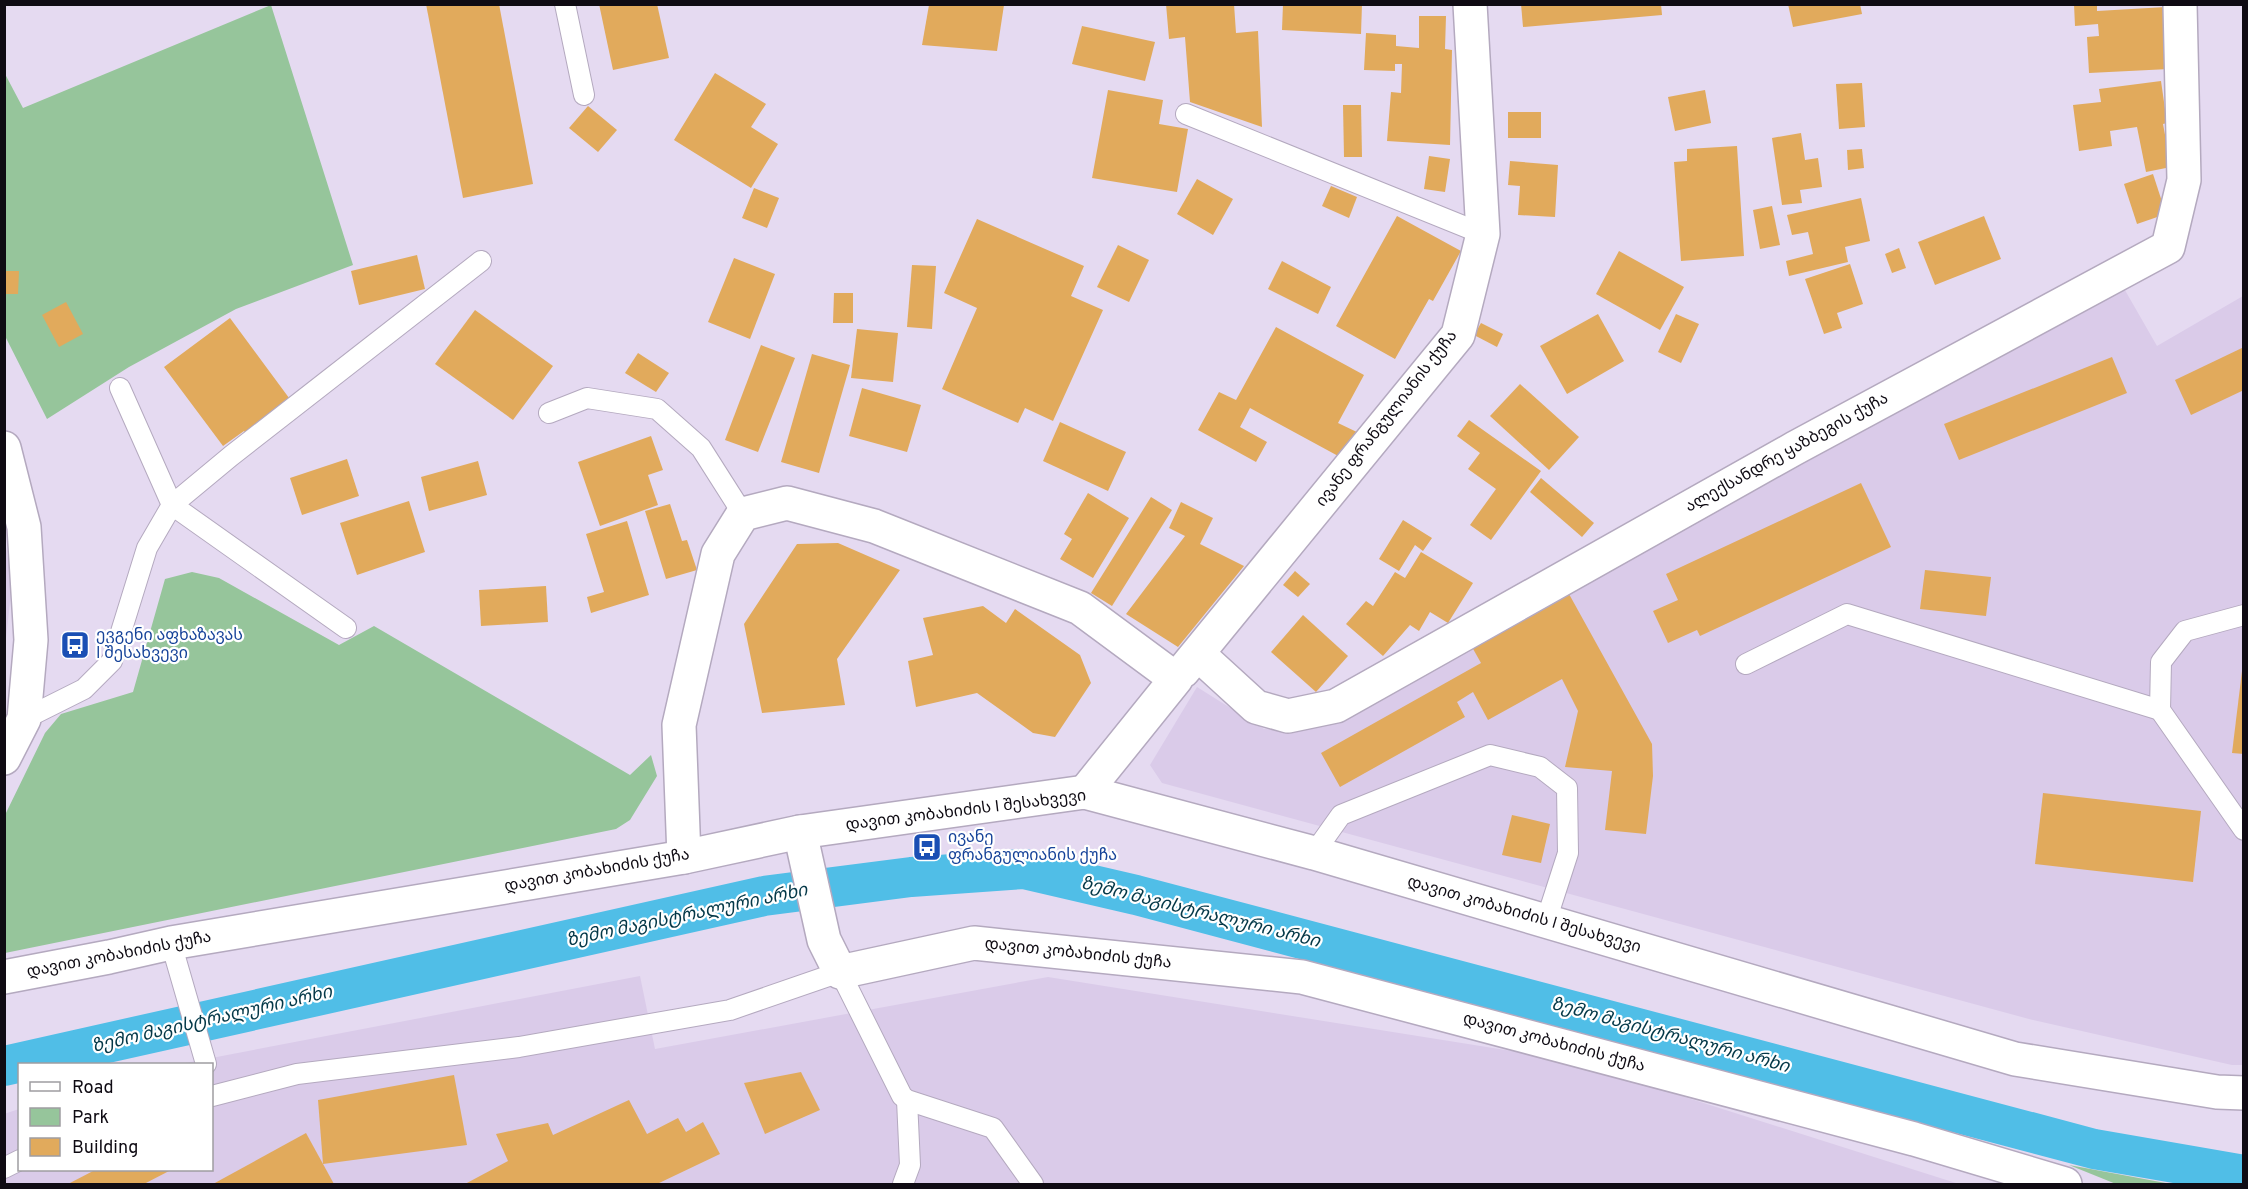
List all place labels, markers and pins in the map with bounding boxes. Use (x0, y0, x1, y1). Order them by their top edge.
place label: ევგენი აფხაზავას I შესახვევი (96, 626, 243, 664)
bus stop icon: ევგენი აფხაზავას I შესახვევი (59, 629, 91, 661)
place label: ივანე ფრანგულიანის ქუჩა (948, 828, 1117, 866)
bus stop icon: ივანე ფრანგულიანის ქუჩა (911, 831, 943, 863)

